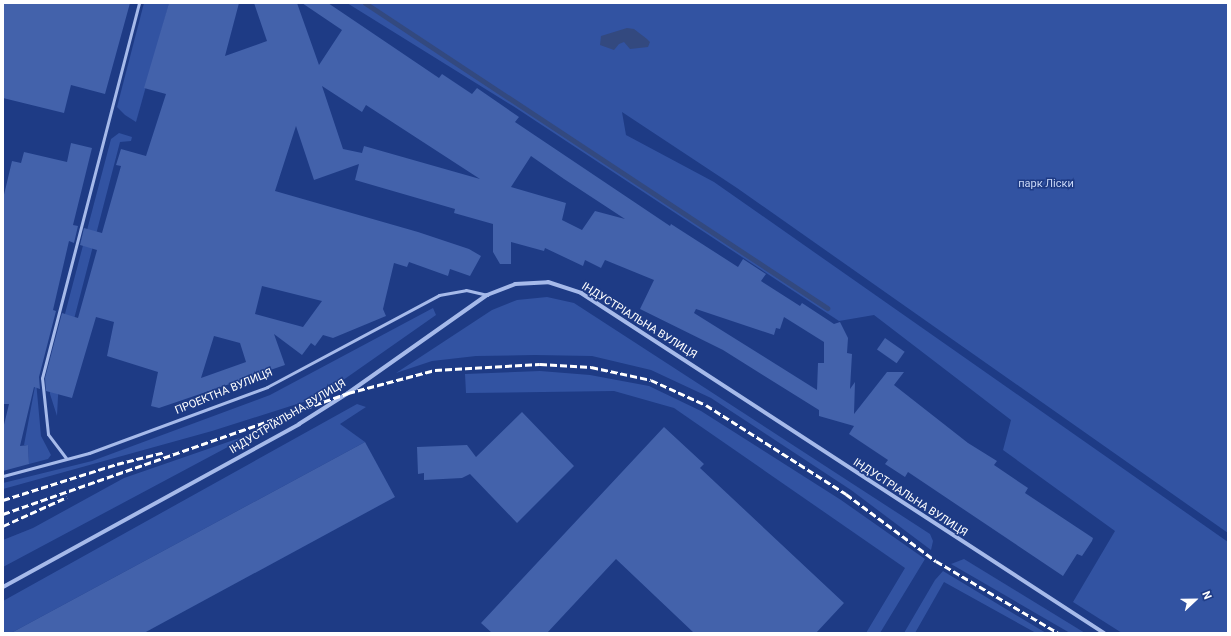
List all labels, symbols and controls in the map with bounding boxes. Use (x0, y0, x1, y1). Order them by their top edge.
park label: парк Ліски (1018, 177, 1074, 191)
street label: ІНДУСТРІАЛЬНА ВУЛИЦЯ (579, 280, 699, 362)
street label: ПРОЕКТНА ВУЛИЦЯ (173, 366, 275, 418)
street label: ІНДУСТРІАЛЬНА ВУЛИЦЯ (227, 377, 349, 457)
street label: ІНДУСТРІАЛЬНА ВУЛИЦЯ (850, 456, 970, 540)
north arrow (1175, 580, 1215, 620)
text: N (1199, 589, 1214, 601)

